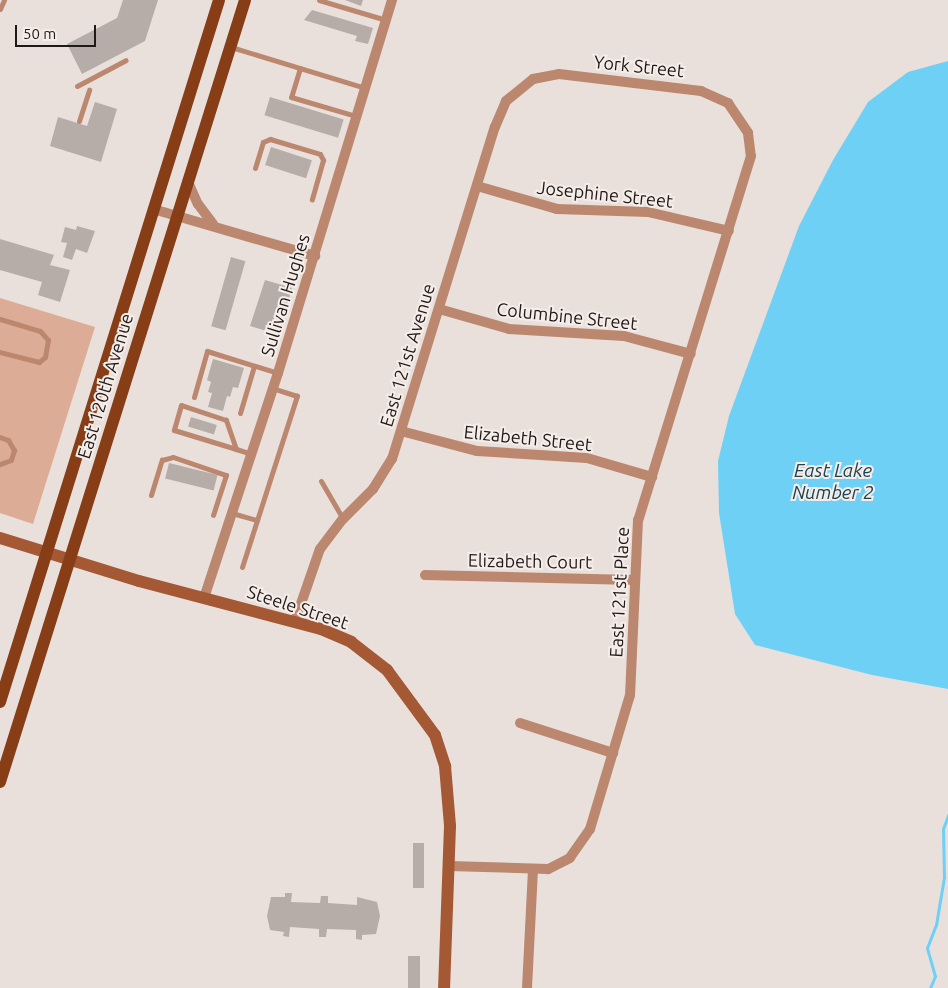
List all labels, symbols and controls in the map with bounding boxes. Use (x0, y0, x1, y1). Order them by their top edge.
scale bar (18, 15, 99, 47)
text: 50 m (23, 25, 56, 42)
street label: York Street (593, 51, 685, 81)
street label: Josephine Street (536, 176, 674, 212)
street label: Sullivan Hughes (256, 231, 314, 359)
street label: East 121st Avenue (375, 281, 439, 429)
street label: Columbine Street (495, 298, 639, 334)
street label: East 120th Avenue (73, 311, 137, 461)
street label: Elizabeth Street (463, 421, 593, 455)
water label: East Lake Number 2 (792, 460, 874, 504)
street label: East 121st Place (605, 526, 633, 658)
street label: Elizabeth Court (468, 549, 592, 573)
street label: Steele Street (245, 580, 351, 634)

